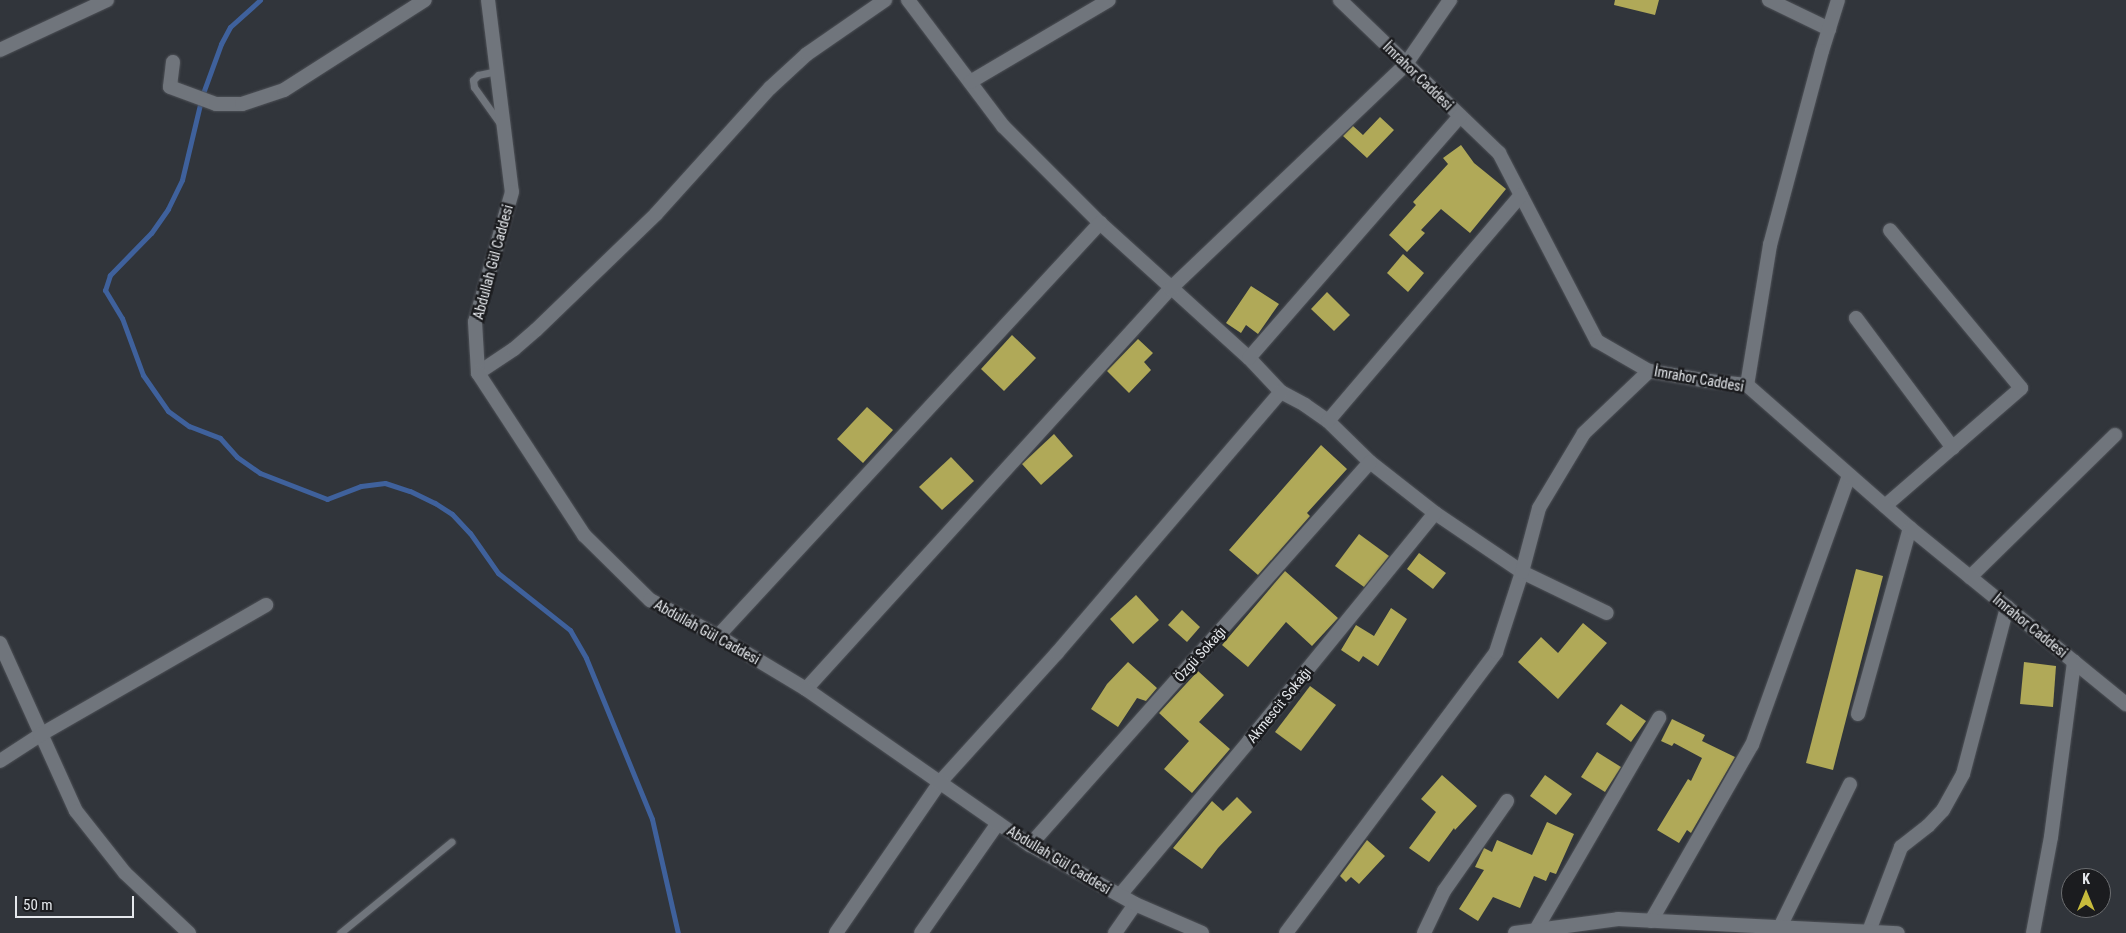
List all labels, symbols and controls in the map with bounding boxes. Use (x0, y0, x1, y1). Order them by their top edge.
street label: İmrahor Caddesi (1380, 38, 1456, 114)
street label: Abdullah Gül Caddesi (470, 203, 516, 321)
street label: İmrahor Caddesi (1653, 363, 1745, 395)
street label: İmrahor Caddesi (1989, 591, 2071, 661)
street label: Abdullah Gül Caddesi (651, 596, 763, 668)
street label: Özgü Sokağı (1171, 623, 1229, 685)
street label: Akmescit Sokağı (1243, 664, 1315, 746)
street label: Abdullah Gül Caddesi (1004, 822, 1114, 898)
north arrow (2061, 868, 2111, 918)
text: K (2082, 871, 2090, 887)
scale bar (18, 886, 136, 918)
text: 50 m (23, 896, 53, 914)

